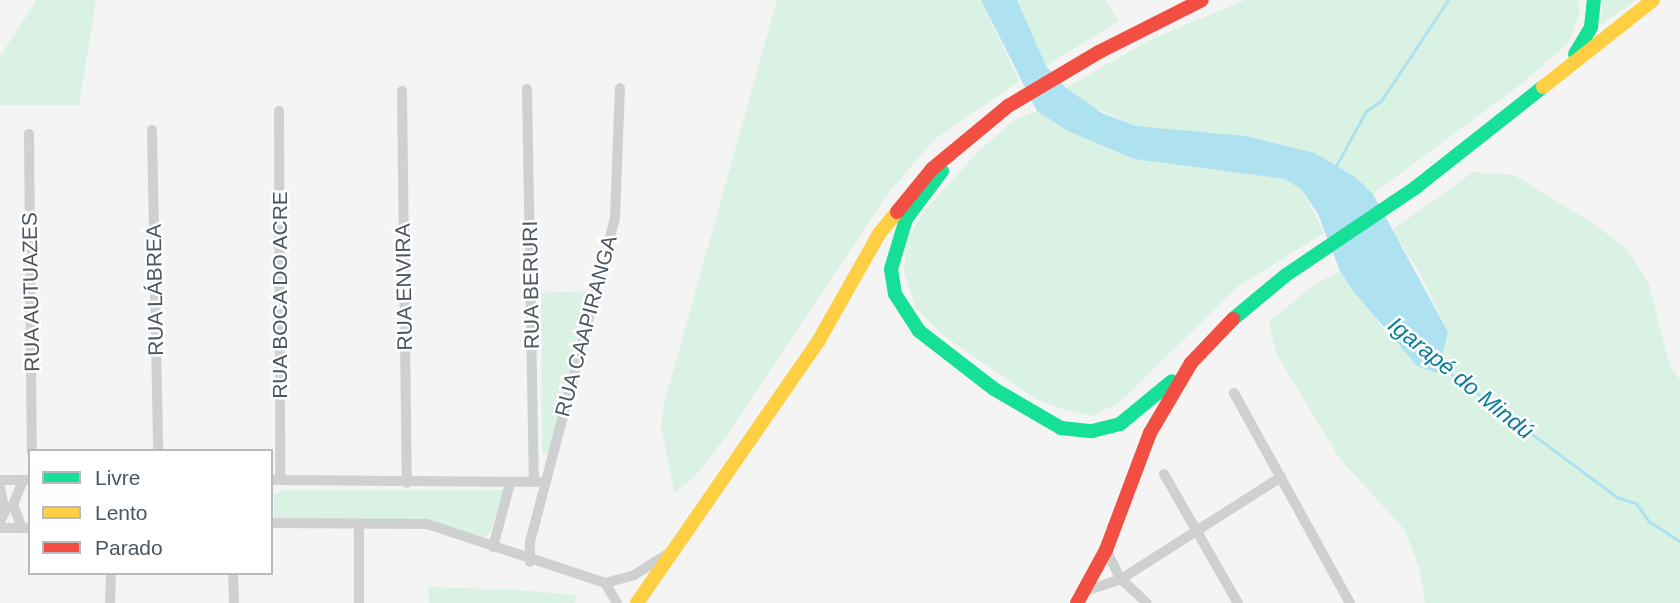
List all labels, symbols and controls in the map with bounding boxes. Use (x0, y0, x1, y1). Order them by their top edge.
street label: RUA BOCA DO ACRE (267, 189, 293, 401)
street label: RUA AUTUAZES (17, 211, 45, 373)
street label: RUA BERURI (517, 220, 545, 350)
street label: RUA LÁBREA (141, 223, 169, 357)
street label: RUA ENVIRA (390, 223, 418, 351)
street label: RUA CAAPIRANGA (550, 232, 622, 420)
water label: Igarapé do Mindú (1383, 311, 1539, 445)
legend (28, 449, 273, 575)
text: Livre (95, 466, 141, 489)
text: Lento (95, 501, 148, 524)
text: Parado (95, 536, 163, 559)

